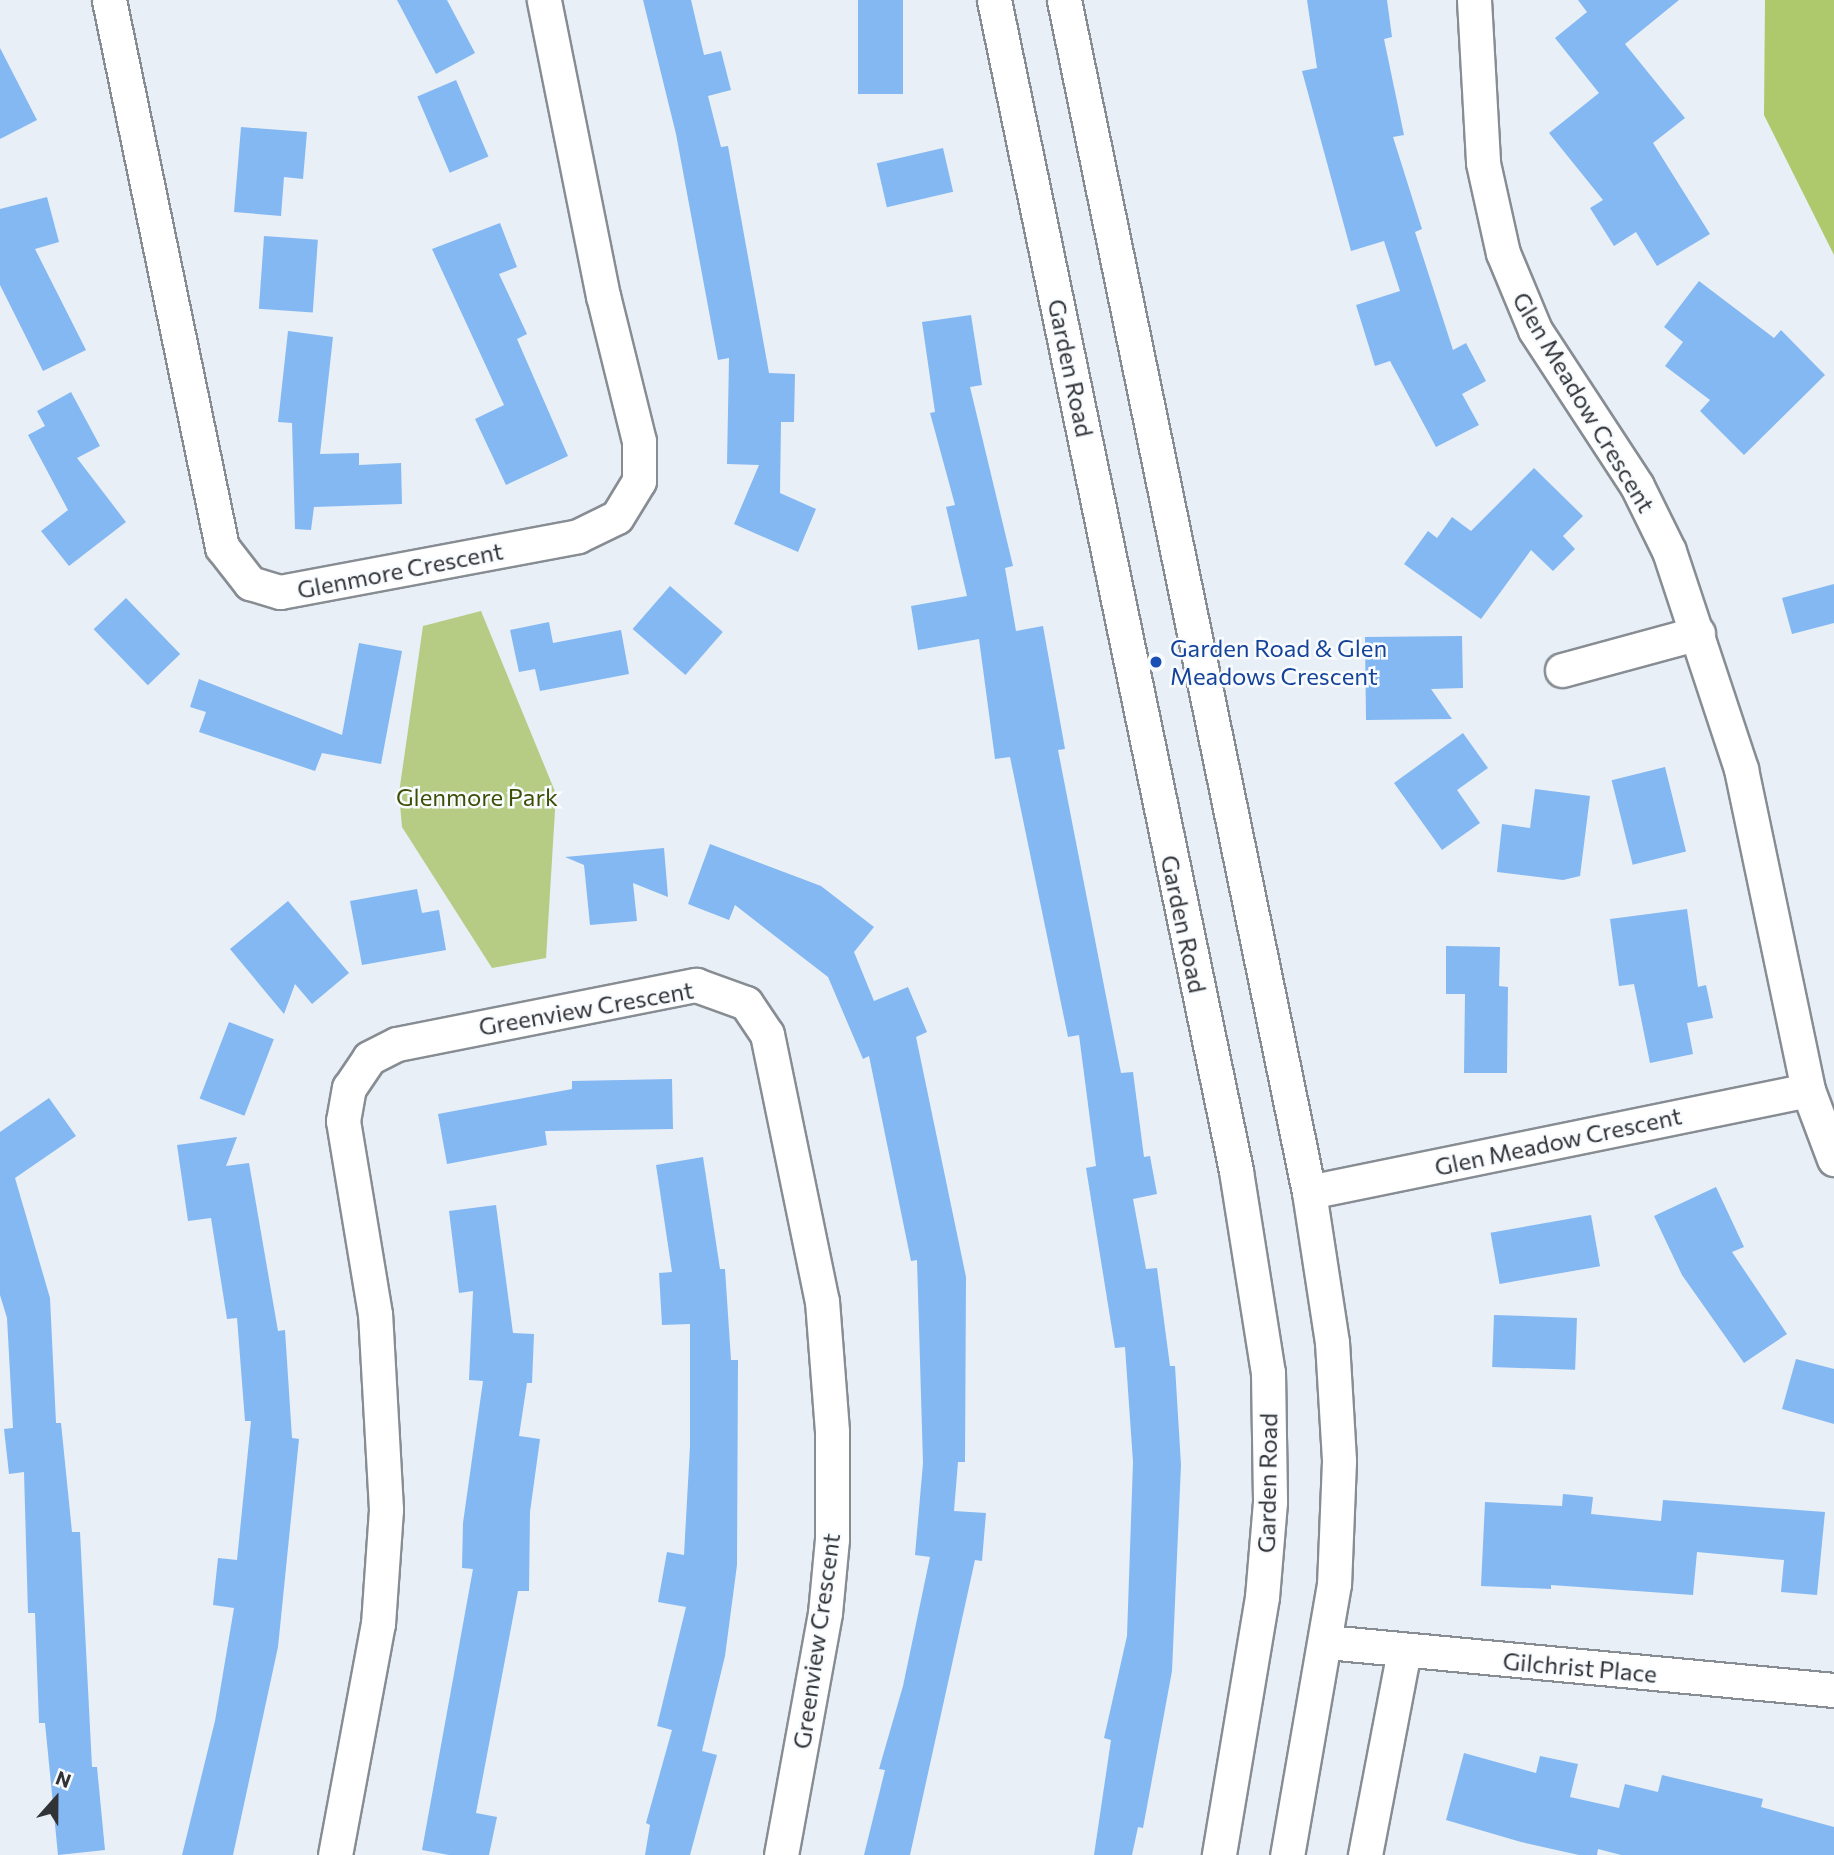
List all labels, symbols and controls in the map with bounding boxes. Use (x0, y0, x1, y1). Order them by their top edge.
street label: Glen Meadow Crescent (1507, 287, 1661, 517)
street label: Garden Road (1042, 296, 1100, 440)
street label: Glenmore Crescent (295, 536, 505, 604)
place label: Garden Road & Glen Meadows Crescent (1170, 634, 1387, 690)
marker: Garden Road & Glen Meadows Crescent (1148, 654, 1164, 670)
park label: Glenmore Park (396, 783, 558, 811)
street label: Garden Road (1155, 852, 1213, 996)
street label: Greenview Crescent (476, 975, 696, 1041)
street label: Glen Meadow Crescent (1432, 1101, 1684, 1181)
street label: Garden Road (1251, 1413, 1283, 1553)
street label: Greenview Crescent (787, 1531, 845, 1751)
street label: Gilchrist Place (1502, 1646, 1658, 1688)
north arrow (21, 1764, 91, 1834)
text: N (53, 1766, 74, 1792)

